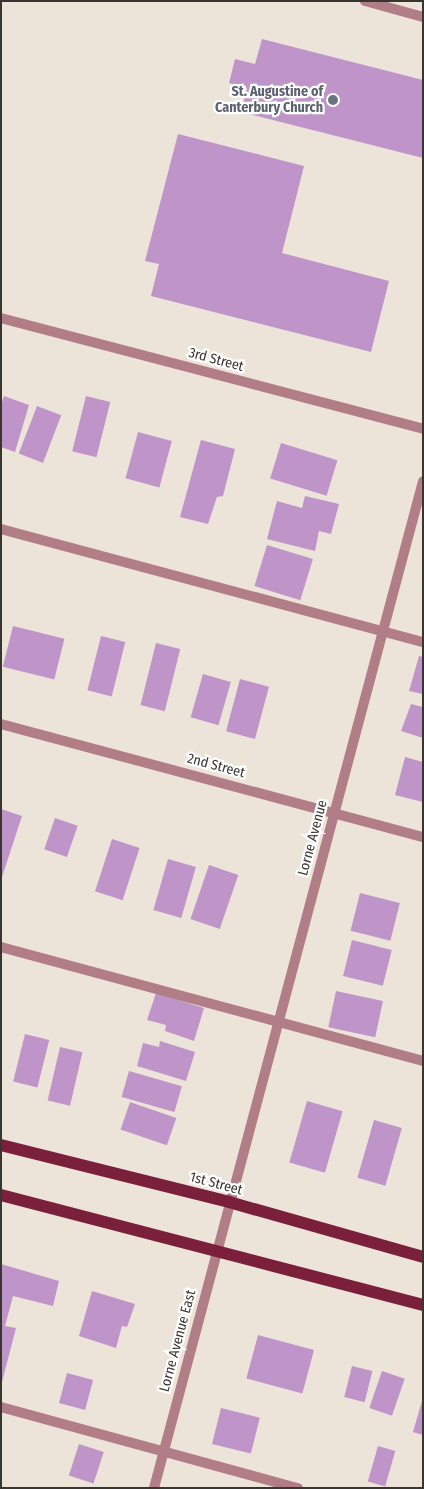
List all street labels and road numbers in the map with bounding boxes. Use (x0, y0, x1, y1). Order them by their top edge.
street label: 3rd Street (187, 345, 245, 375)
street label: 2nd Street (185, 750, 247, 782)
street label: Lorne Avenue (295, 798, 331, 878)
street label: 1st Street (188, 1169, 244, 1199)
street label: Lorne Avenue East (156, 1288, 200, 1394)

